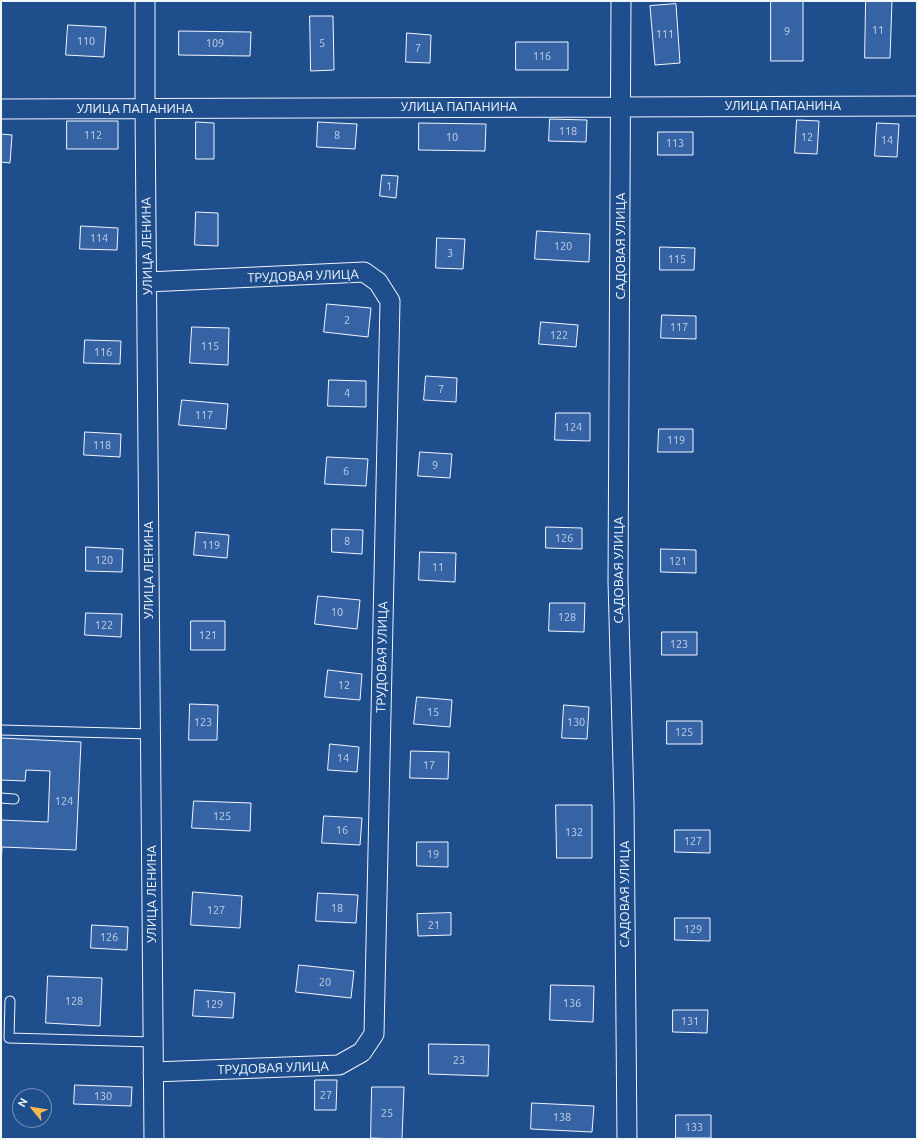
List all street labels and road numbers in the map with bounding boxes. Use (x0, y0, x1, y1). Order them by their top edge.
street label: УЛИЦА ПАПАНИНА (725, 98, 841, 114)
street label: УЛИЦА ПАПАНИНА (401, 99, 517, 115)
street label: УЛИЦА ПАПАНИНА (77, 101, 193, 117)
street label: САДОВАЯ УЛИЦА (613, 193, 629, 299)
street label: УЛИЦА ЛЕНИНА (138, 197, 156, 295)
street label: ТРУДОВАЯ УЛИЦА (247, 266, 359, 286)
street label: САДОВАЯ УЛИЦА (611, 517, 627, 623)
street label: УЛИЦА ЛЕНИНА (141, 521, 157, 619)
street label: ТРУДОВАЯ УЛИЦА (373, 601, 391, 713)
street label: САДОВАЯ УЛИЦА (617, 841, 633, 947)
street label: УЛИЦА ЛЕНИНА (144, 845, 160, 943)
street label: ТРУДОВАЯ УЛИЦА (217, 1058, 329, 1078)

